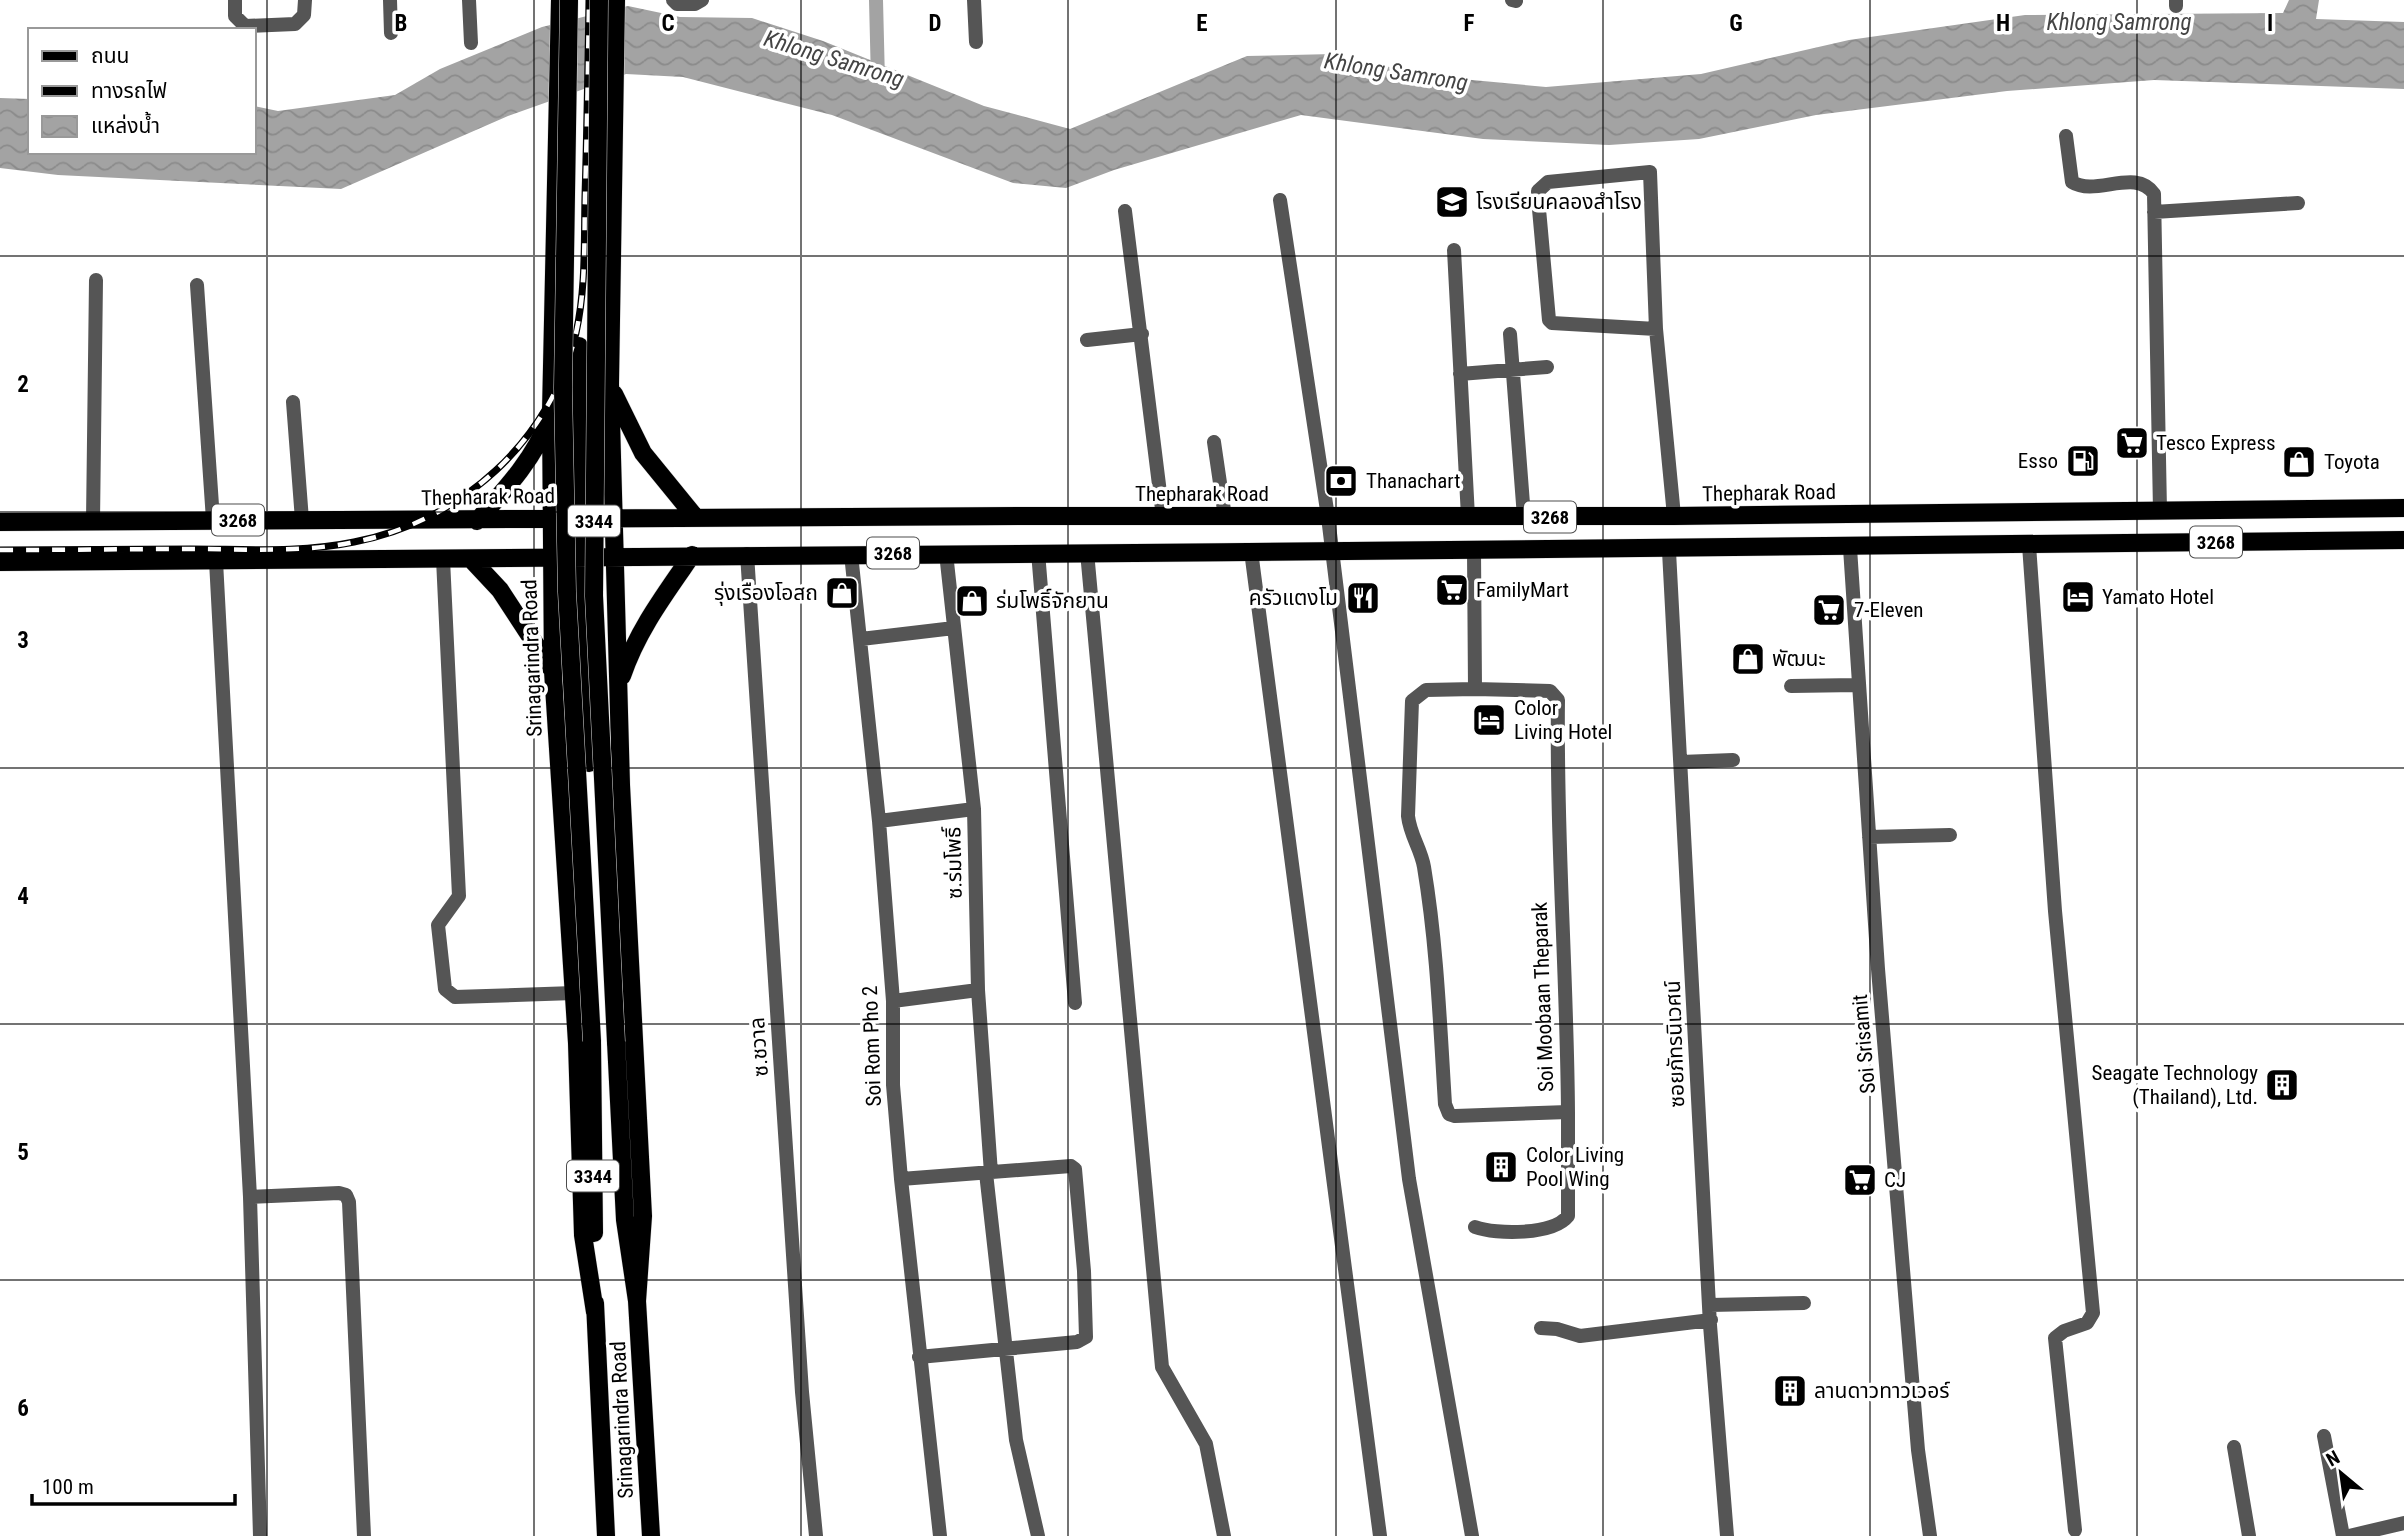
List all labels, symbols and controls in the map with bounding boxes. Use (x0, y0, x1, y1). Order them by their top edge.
water label: Khlong Samrong (2047, 9, 2191, 36)
text: B (395, 10, 407, 37)
text: C (661, 10, 675, 37)
text: D (929, 10, 942, 37)
text: E (1196, 10, 1208, 37)
text: F (1464, 10, 1475, 37)
text: G (1729, 10, 1743, 37)
text: H (1996, 10, 2010, 37)
text: I (2267, 10, 2273, 37)
water label: Khlong Samrong (761, 25, 907, 93)
legend (28, 28, 256, 154)
text: ถนน (91, 44, 129, 68)
water label: Khlong Samrong (1322, 47, 1470, 97)
text: ทางรถไฟ (91, 79, 167, 103)
text: แหล่งน้ำ (91, 111, 160, 138)
school or university icon: โรงเรียนคลองสำโรง (1433, 183, 1471, 221)
place label: โรงเรียนคลองสำโรง (1476, 190, 1642, 214)
text: 2 (17, 371, 29, 398)
supermarket icon: Tesco Express (2113, 424, 2151, 462)
place label: Tesco Express (2156, 431, 2276, 455)
fuel station icon: Esso (2064, 442, 2102, 480)
shop icon: Toyota (2280, 443, 2318, 481)
place label: Esso (2018, 449, 2058, 473)
place label: Toyota (2324, 450, 2380, 474)
bank icon: Thanachart (1322, 462, 1360, 500)
place label: Thanachart (1366, 469, 1460, 493)
street label: Thepharak Road (1702, 480, 1836, 506)
street label: Thepharak Road (1135, 482, 1269, 506)
street label: Thepharak Road (421, 484, 555, 510)
road number: 3268 (1524, 502, 1576, 532)
road number: 3268 (212, 505, 264, 536)
road number: 3344 (568, 506, 620, 536)
road number: 3268 (2190, 526, 2242, 558)
road number: 3268 (867, 538, 919, 568)
supermarket icon: FamilyMart (1433, 571, 1471, 609)
shop icon: รุ่งเรืองโอสถ (823, 574, 861, 612)
place label: FamilyMart (1476, 578, 1569, 602)
hotel icon: Yamato Hotel (2059, 578, 2097, 616)
street label: Srinagarindra Road (517, 579, 547, 737)
restaurant icon: ครัวแตงโม (1344, 579, 1382, 617)
place label: รุ่งเรืองโอสถ (714, 581, 818, 606)
shop icon: ร่มโพธิ์จักยาน (953, 582, 991, 620)
place label: Yamato Hotel (2102, 585, 2214, 609)
place label: ครัวแตงโม (1249, 586, 1338, 610)
place label: ร่มโพธิ์จักยาน (996, 588, 1109, 613)
supermarket icon: 7-Eleven (1810, 591, 1848, 629)
place label: 7-Eleven (1854, 598, 1923, 622)
text: 3 (17, 627, 29, 654)
shop icon: พัฒนะ (1729, 640, 1767, 678)
place label: พัฒนะ (1772, 647, 1826, 671)
place label: Color Living Hotel (1514, 696, 1612, 744)
hotel icon: Color Living Hotel (1470, 701, 1508, 739)
street label: ซ.ร่มโพธิ์ (941, 826, 967, 899)
text: 4 (17, 883, 29, 910)
street label: Soi Moobaan Theparak (1528, 901, 1558, 1092)
street label: ซอยภัทรนิเวศน์ (1661, 980, 1689, 1108)
street label: Soi Rom Pho 2 (858, 985, 886, 1107)
street label: Soi Srisamit (1848, 993, 1880, 1095)
street label: ซ.ชวาล (745, 1016, 773, 1078)
place label: Seagate Technology (Thailand), Ltd. (2092, 1061, 2258, 1109)
building icon: Seagate Technology (Thailand), Ltd. (2263, 1066, 2301, 1104)
text: 5 (17, 1139, 29, 1166)
place label: Color Living Pool Wing (1526, 1143, 1624, 1191)
building icon: Color Living Pool Wing (1482, 1148, 1520, 1186)
road number: 3344 (567, 1160, 619, 1192)
supermarket icon: CJ (1841, 1161, 1879, 1199)
place label: CJ (1884, 1168, 1906, 1192)
street label: Srinagarindra Road (606, 1341, 638, 1499)
building icon: ลานดาวทาวเวอร์ (1771, 1372, 1809, 1410)
place label: ลานดาวทาวเวอร์ (1814, 1379, 1950, 1403)
text: 6 (17, 1395, 29, 1422)
north arrow (2306, 1438, 2376, 1508)
text: N (2322, 1446, 2344, 1471)
scale bar (32, 1462, 234, 1506)
text: 100 m (42, 1475, 94, 1499)

